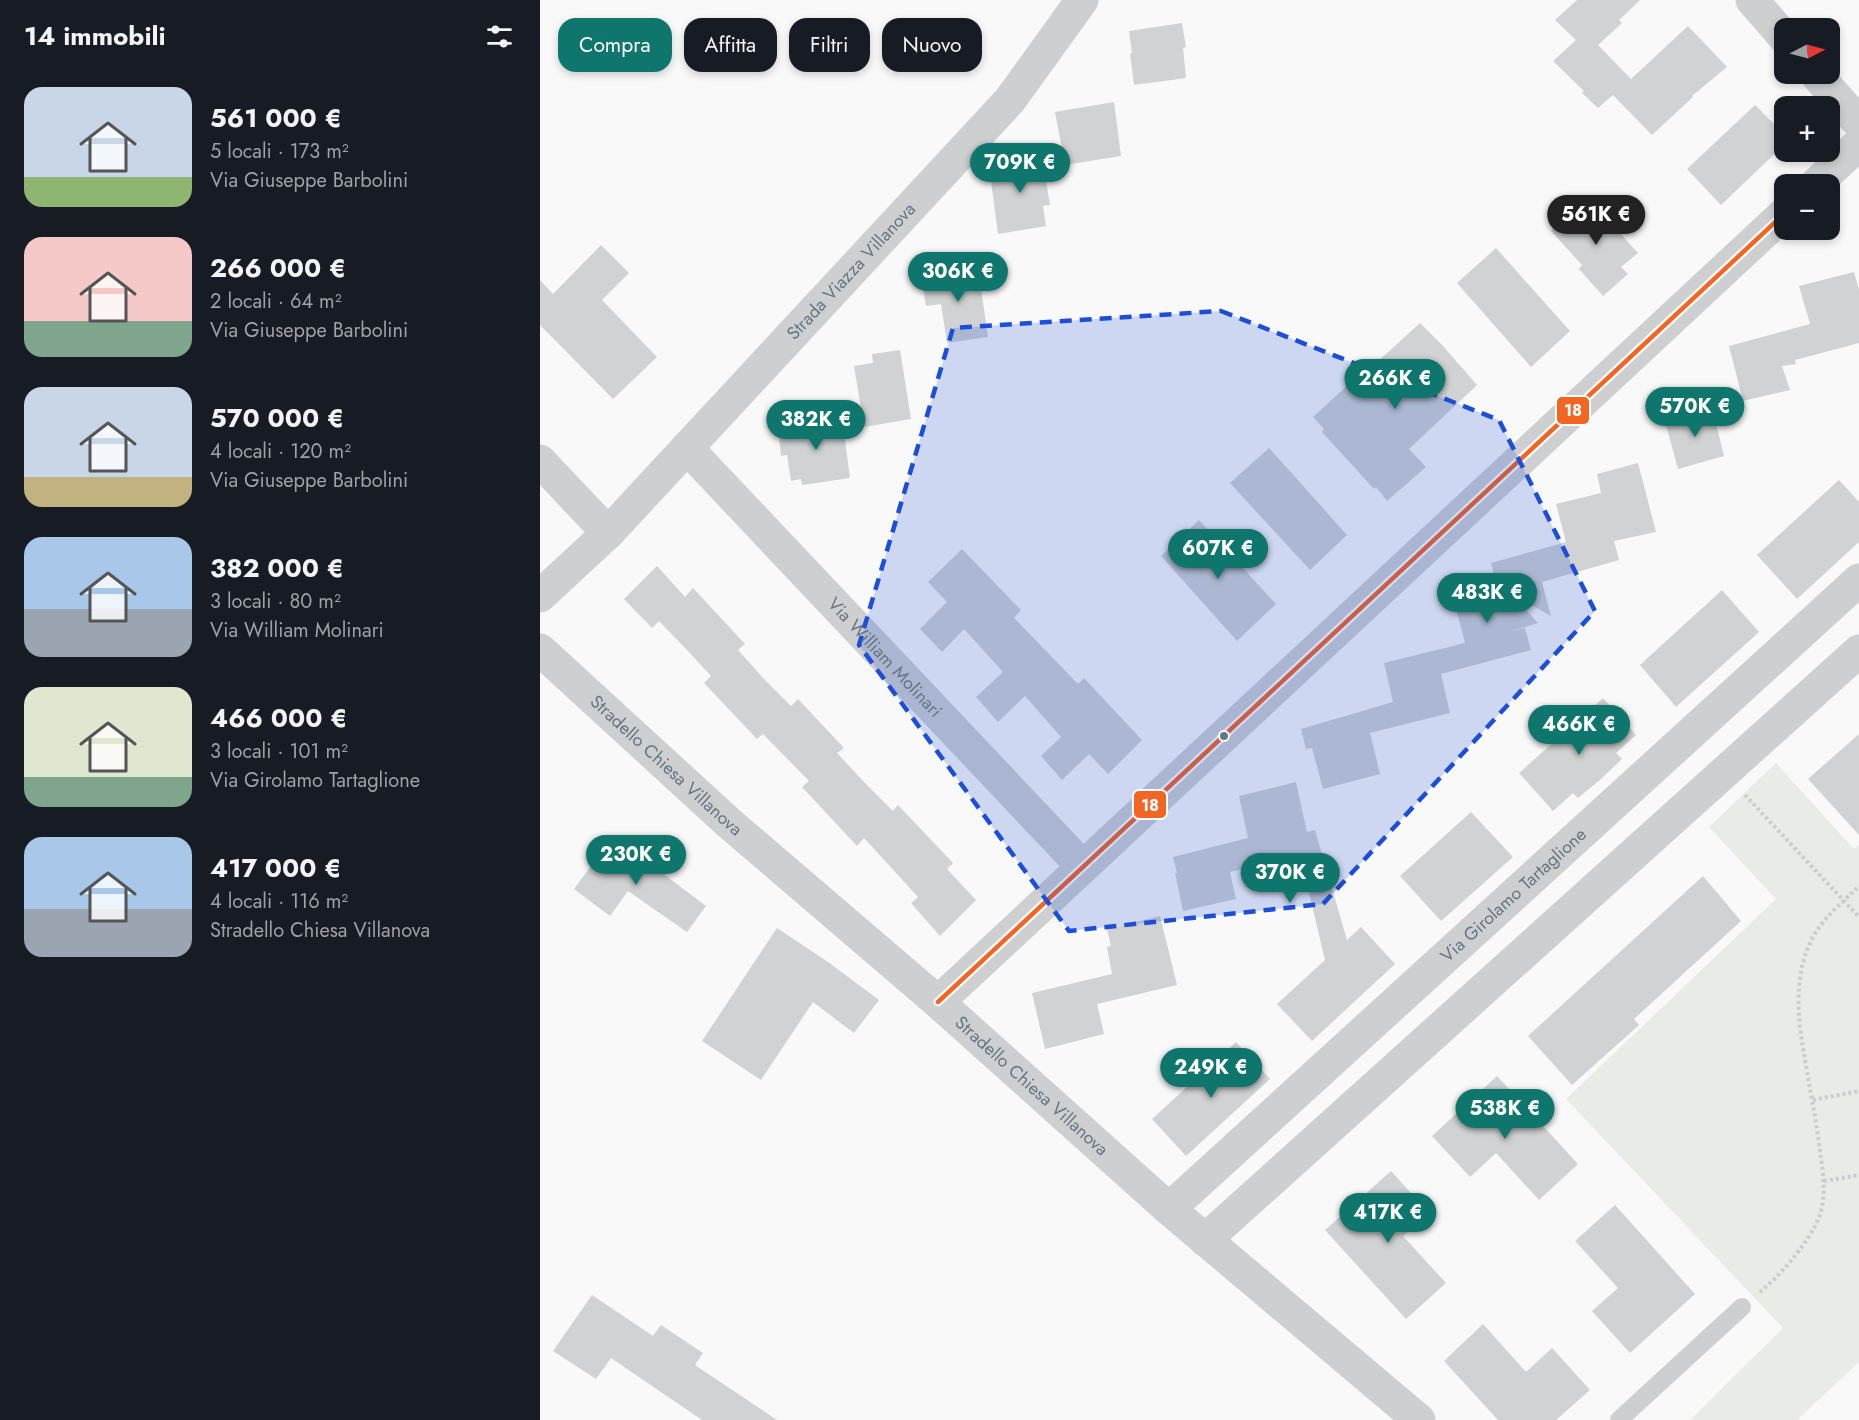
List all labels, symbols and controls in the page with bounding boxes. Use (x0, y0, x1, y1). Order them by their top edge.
text: 14 immobili (24, 17, 166, 55)
chip: Compra (558, 18, 672, 72)
chip: Affitta (684, 18, 777, 72)
chip: Filtri (789, 18, 870, 72)
chip: Nuovo (882, 18, 982, 72)
north arrow (1774, 18, 1840, 84)
map controls (1774, 18, 1840, 240)
icon: filters (483, 20, 516, 53)
button: + (1774, 96, 1840, 162)
text: 561 000 € (210, 99, 342, 137)
icon: home (72, 111, 144, 183)
text: 5 locali · 173 m² (210, 137, 349, 166)
pin: 709K € (971, 143, 1069, 194)
text: 709K € (984, 148, 1056, 177)
text: Via Giuseppe Barbolini (210, 166, 408, 195)
button: − (1774, 174, 1840, 240)
pin: 561K € (1547, 195, 1645, 246)
street label: Strada Viazza Villanova (781, 197, 922, 346)
text: 561K € (1561, 200, 1631, 229)
text: 266 000 € (210, 249, 346, 287)
pin: 306K € (909, 252, 1007, 303)
text: 306K € (922, 257, 994, 286)
icon: home (72, 261, 144, 333)
text: 2 locali · 64 m² (210, 287, 342, 316)
text: Via Giuseppe Barbolini (210, 316, 408, 345)
pin: 266K € (1346, 359, 1444, 410)
text: 266K € (1359, 364, 1431, 393)
pin: 570K € (1646, 387, 1744, 438)
text: 570K € (1659, 392, 1731, 421)
line badge: 18 (1556, 396, 1590, 425)
text: 570 000 € (210, 399, 344, 437)
text: 18 (1564, 399, 1582, 422)
pin: 382K € (767, 400, 865, 451)
text: 382K € (780, 405, 852, 434)
icon: home (72, 411, 144, 483)
text: 4 locali · 120 m² (210, 437, 351, 466)
text: Via Giuseppe Barbolini (210, 466, 408, 495)
pin: 607K € (1169, 529, 1267, 580)
text: 607K € (1182, 534, 1254, 563)
text: 382 000 € (210, 549, 344, 587)
icon: home (72, 561, 144, 633)
pin: 483K € (1438, 573, 1536, 624)
text: 483K € (1451, 578, 1523, 607)
text: 3 locali · 80 m² (210, 587, 341, 616)
street label: Via William Molinari (822, 592, 948, 723)
text: Via William Molinari (210, 616, 384, 645)
street label: Stradello Chiesa Villanova (584, 689, 748, 842)
text: 466 000 € (210, 699, 347, 737)
pin: 466K € (1530, 705, 1628, 756)
text: 466K € (1542, 710, 1616, 739)
icon: home (72, 711, 144, 783)
unlabelled marker (1218, 730, 1230, 742)
text: 3 locali · 101 m² (210, 737, 348, 766)
text: Via Girolamo Tartaglione (210, 766, 420, 795)
line badge: 18 (1133, 790, 1167, 819)
text: 18 (1141, 794, 1159, 817)
street label: Via Girolamo Tartaglione (1435, 822, 1592, 968)
pin: 230K € (587, 835, 685, 886)
text: 230K € (600, 840, 672, 869)
text: 417 000 € (210, 849, 341, 887)
pin: 370K € (1241, 853, 1339, 904)
text: 370K € (1255, 858, 1325, 887)
icon: home (72, 861, 144, 933)
text: 4 locali · 116 m² (210, 887, 348, 916)
text: Stradello Chiesa Villanova (210, 916, 430, 945)
street label: Stradello Chiesa Villanova (949, 1010, 1114, 1162)
pin: 249K € (1162, 1048, 1260, 1099)
text: 249K € (1174, 1053, 1248, 1082)
pin: 538K € (1456, 1089, 1554, 1140)
text: 538K € (1470, 1094, 1540, 1123)
pin: 417K € (1339, 1193, 1437, 1244)
text: 417K € (1353, 1198, 1423, 1227)

